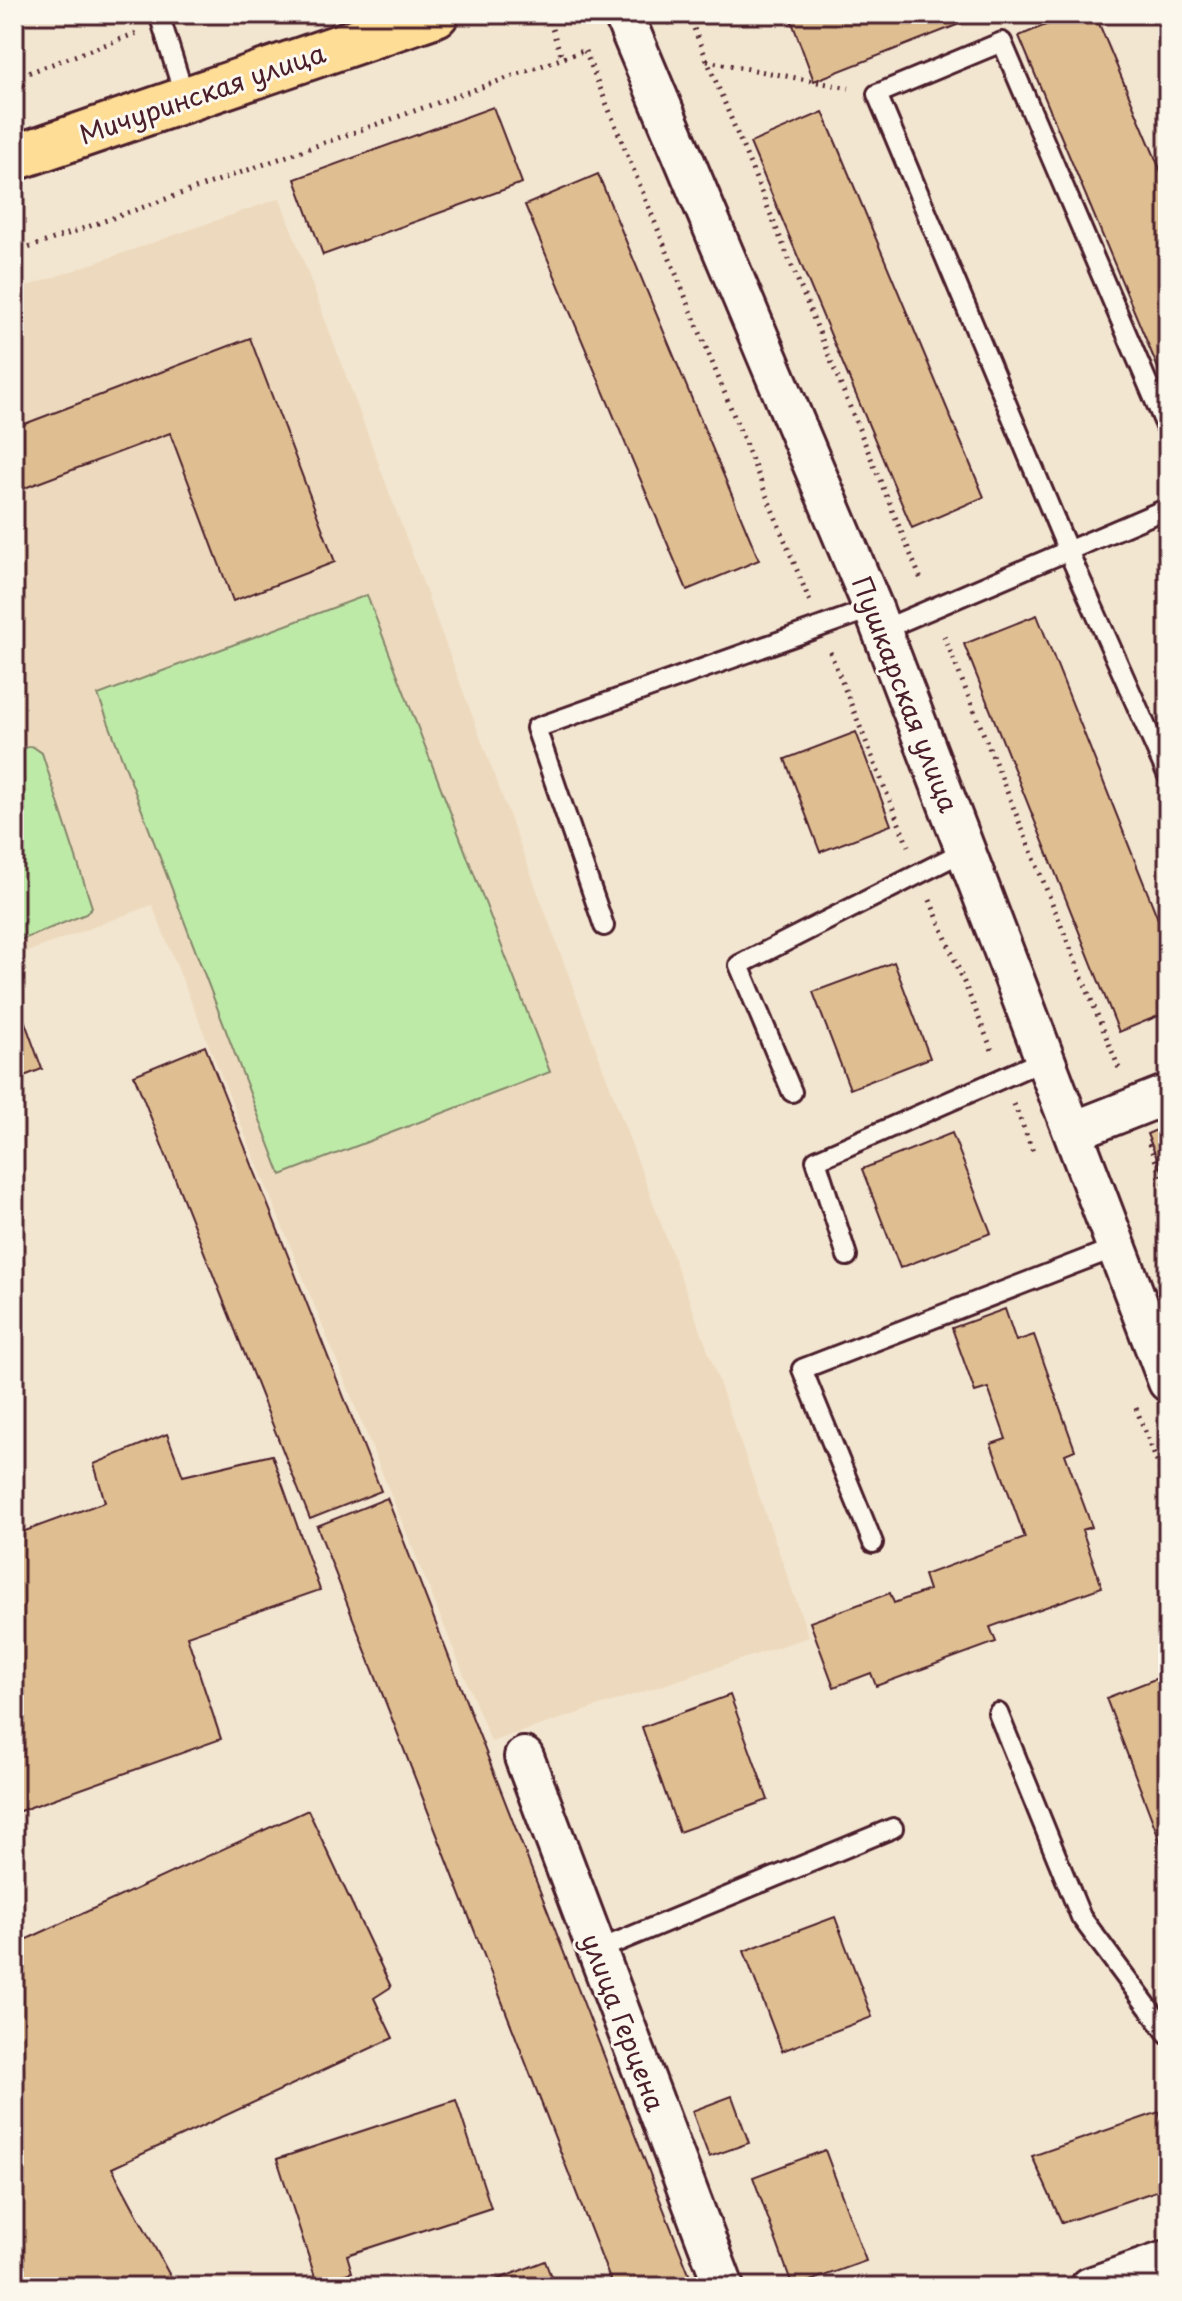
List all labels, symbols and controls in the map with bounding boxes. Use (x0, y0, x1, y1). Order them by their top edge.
street label: Мичуринская улица (74, 32, 331, 153)
street label: Пушкарская улица (843, 570, 969, 818)
street label: улица Герцена (572, 1927, 676, 2117)

